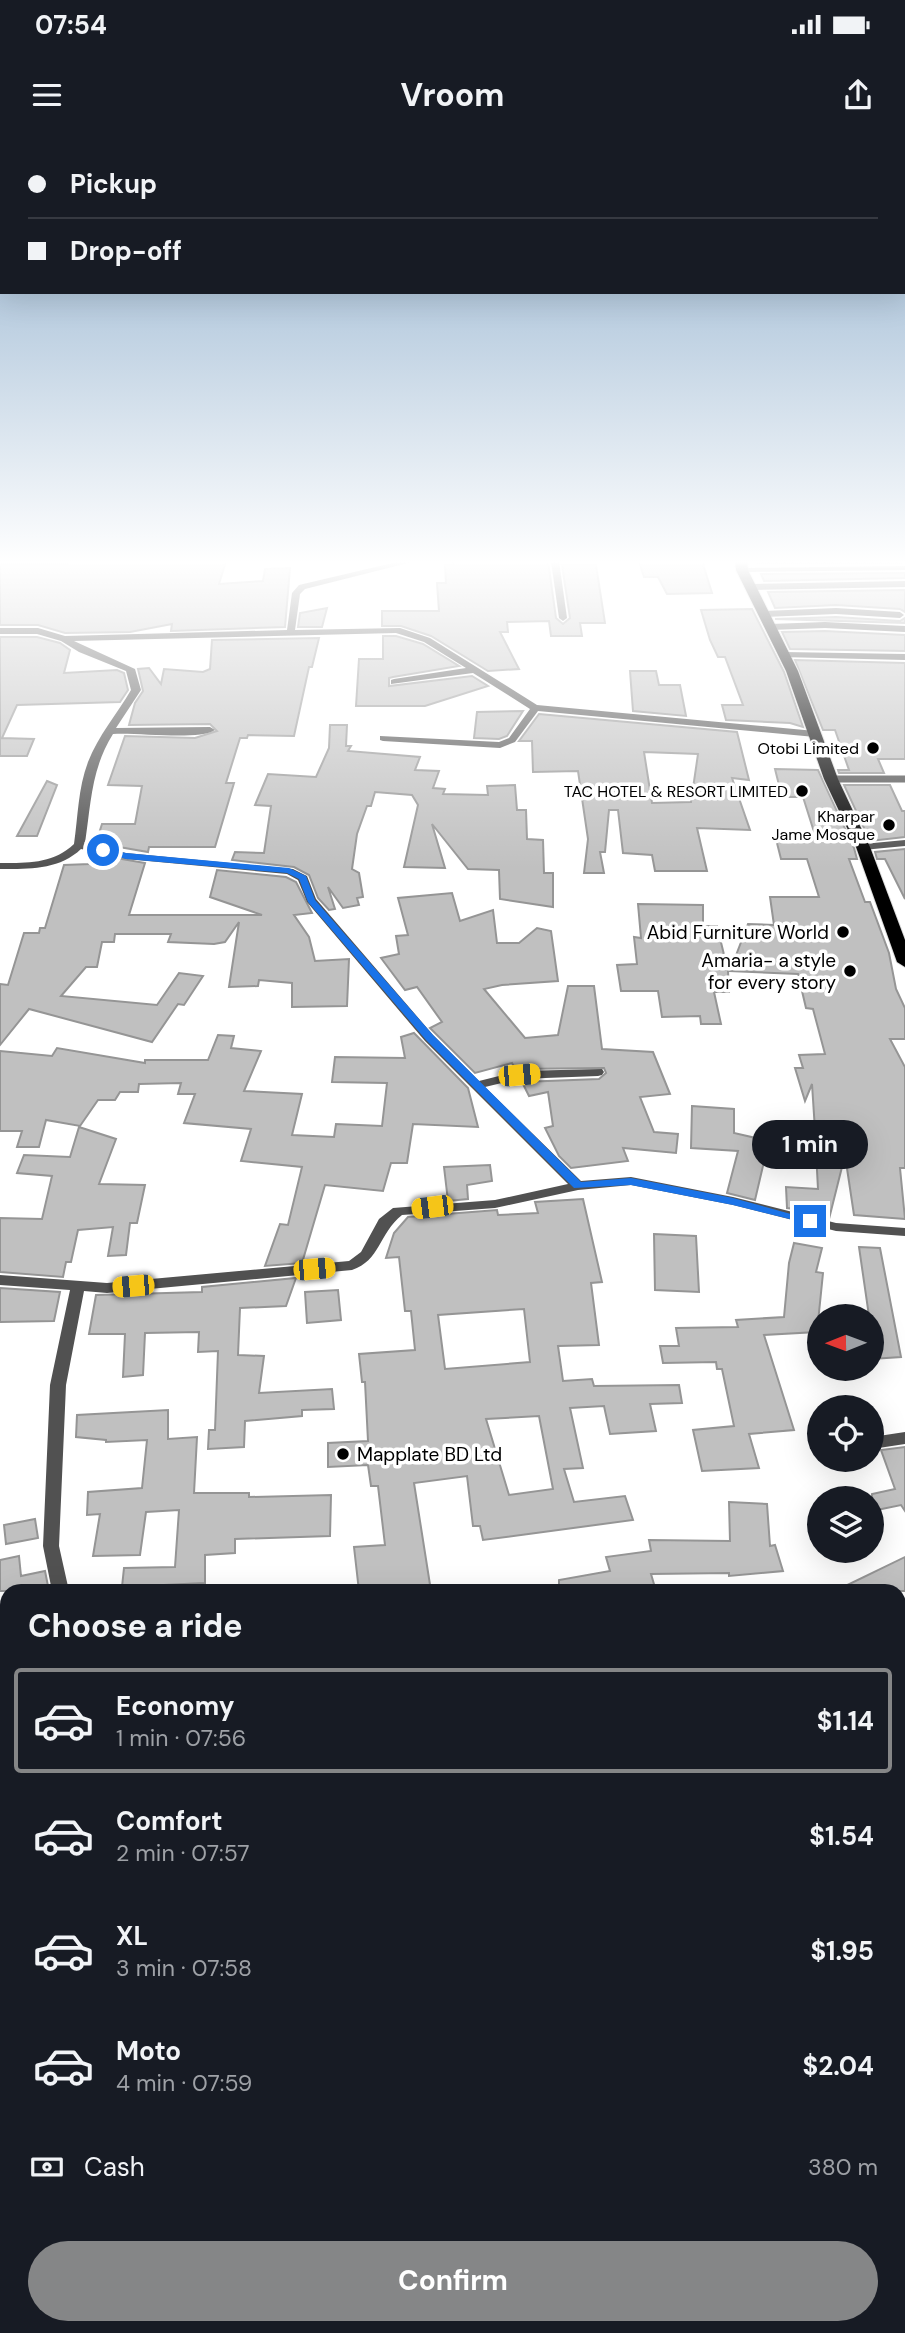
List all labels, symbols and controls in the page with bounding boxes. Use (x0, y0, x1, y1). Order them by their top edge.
text: 07:54 (35, 8, 107, 42)
text: Vroom (401, 74, 504, 116)
icon: menu (28, 76, 66, 114)
icon: share (839, 76, 877, 114)
text: Pickup (70, 167, 157, 201)
text: Drop-off (70, 234, 182, 268)
place label: Otobi Limited (757, 738, 859, 759)
marker: Otobi Limited (865, 740, 881, 756)
place label: TAC HOTEL & RESORT LIMITED (564, 781, 788, 802)
marker: TAC HOTEL & RESORT LIMITED (794, 783, 810, 799)
place label: Kharpar Jame Mosque (771, 806, 875, 845)
marker: Kharpar Jame Mosque (881, 817, 897, 833)
route start (87, 834, 119, 866)
place label: Abid Furniture World (647, 920, 829, 945)
marker: Abid Furniture World (835, 924, 851, 940)
place label: Amaria- a style for every story (701, 948, 836, 995)
marker: Amaria- a style for every story (842, 963, 858, 979)
car (498, 1063, 541, 1087)
callout: 1 min (752, 1119, 868, 1168)
text: 1 min (782, 1129, 838, 1159)
car (410, 1194, 455, 1220)
route end (794, 1205, 826, 1237)
car (293, 1257, 336, 1281)
car (112, 1274, 155, 1298)
north arrow (807, 1304, 884, 1381)
map controls (807, 1304, 884, 1563)
button: locate (807, 1395, 884, 1472)
place label: Mapplate BD Ltd (357, 1442, 502, 1467)
marker: Mapplate BD Ltd (335, 1446, 351, 1462)
button: layers (807, 1486, 884, 1563)
text: Choose a ride (28, 1605, 243, 1647)
icon: car (32, 1689, 95, 1752)
text: Economy (116, 1689, 234, 1723)
text: $1.14 (817, 1704, 874, 1738)
text: 1 min · 07:56 (116, 1723, 246, 1753)
icon: car (32, 1804, 95, 1867)
text: Comfort (116, 1804, 222, 1838)
text: $1.54 (809, 1819, 874, 1853)
text: 2 min · 07:57 (116, 1838, 250, 1868)
icon: car (32, 1919, 95, 1982)
text: XL (116, 1919, 148, 1953)
text: $1.95 (810, 1934, 874, 1968)
text: 3 min · 07:58 (116, 1953, 252, 1983)
icon: car (32, 2034, 95, 2097)
text: Moto (116, 2034, 181, 2068)
text: $2.04 (803, 2049, 874, 2083)
text: 4 min · 07:59 (116, 2068, 252, 2098)
icon: cash (28, 2148, 66, 2186)
text: Cash (84, 2150, 145, 2184)
text: 380 m (808, 2152, 878, 2182)
button: Confirm (28, 2241, 878, 2321)

